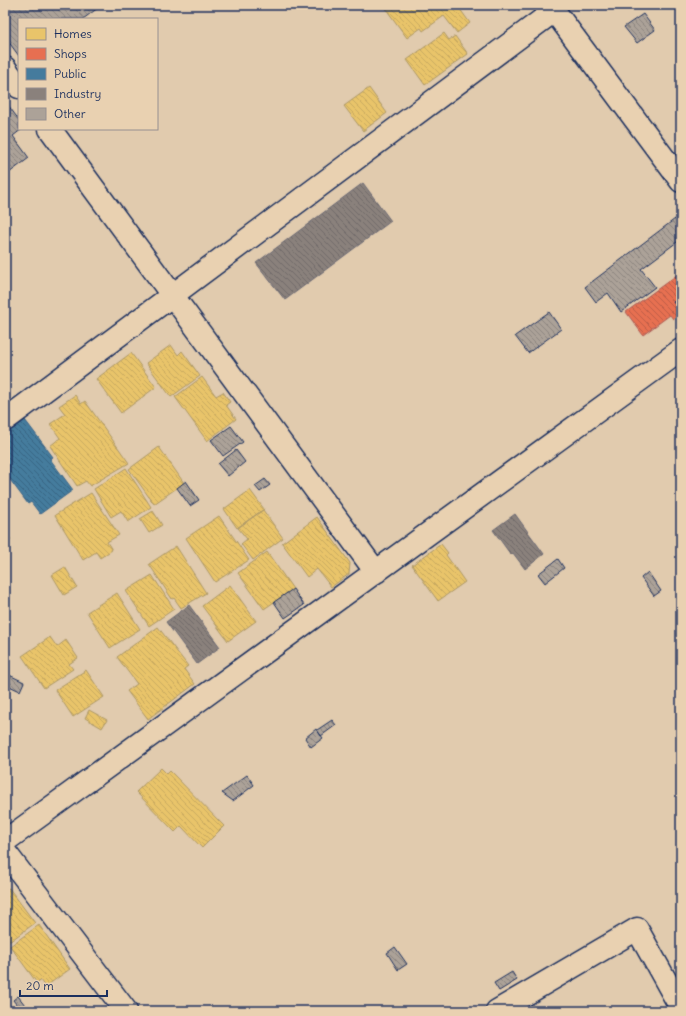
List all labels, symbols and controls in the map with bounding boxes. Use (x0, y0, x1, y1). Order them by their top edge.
legend (18, 18, 158, 130)
text: Homes (54, 26, 92, 41)
text: Shops (54, 46, 87, 61)
text: Public (54, 66, 86, 81)
text: Industry (54, 86, 101, 101)
text: Other (54, 106, 86, 121)
scale bar (20, 972, 107, 998)
text: 20 m (26, 978, 54, 993)

